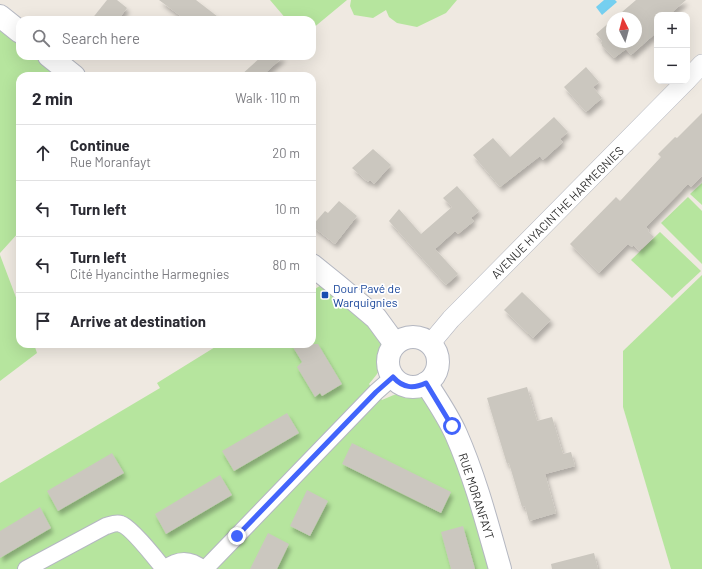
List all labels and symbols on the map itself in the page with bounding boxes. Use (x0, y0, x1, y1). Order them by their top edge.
north arrow (606, 12, 642, 48)
street label: AVENUE HYACINTHE HARMEGNIES (488, 143, 626, 281)
place label: Dour Pavé de Warquignies (333, 281, 401, 309)
marker: Dour Pavé de Warquignies (320, 290, 330, 300)
route start (443, 417, 461, 435)
street label: RUE MORANFAYT (456, 451, 498, 541)
route end (228, 527, 246, 545)

